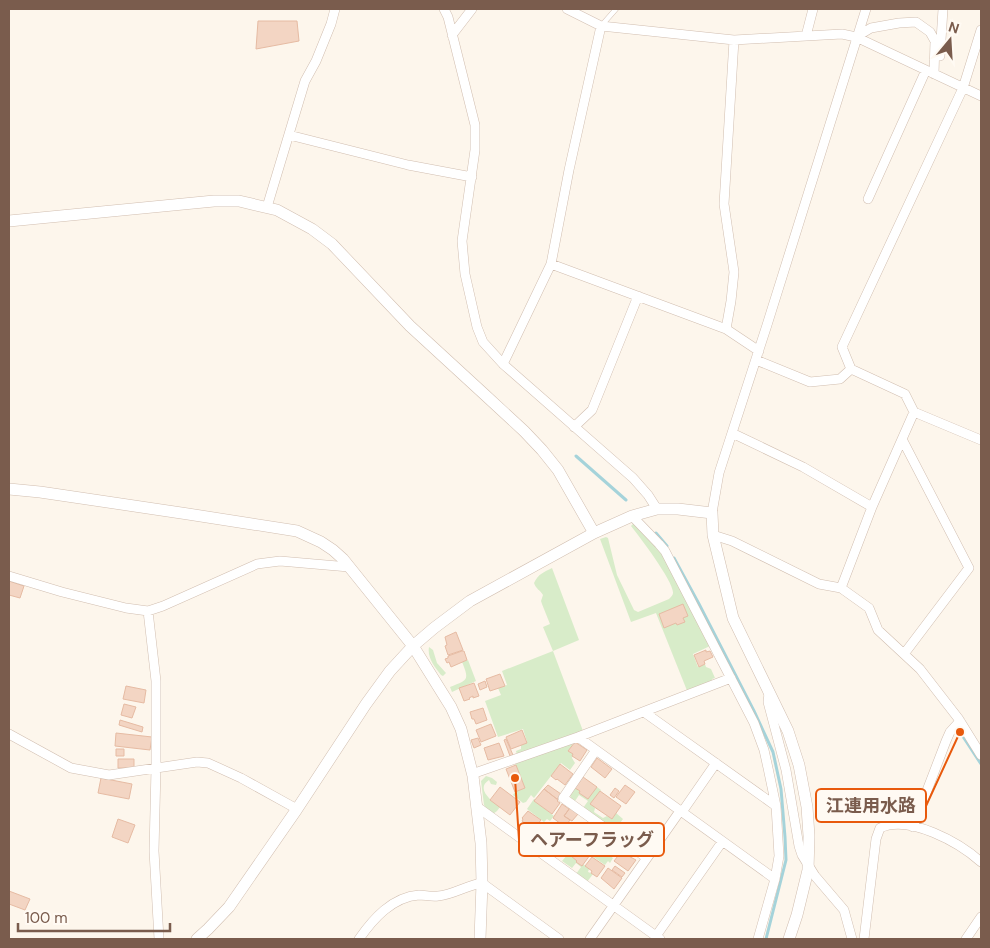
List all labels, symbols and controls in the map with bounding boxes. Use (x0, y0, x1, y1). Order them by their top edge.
north arrow (925, 15, 975, 65)
text: N (946, 17, 962, 38)
callout: 江連用水路 (816, 789, 926, 822)
text: 江連用水路 (826, 794, 916, 818)
callout: ヘアーフラッグ (519, 823, 664, 856)
text: ヘアーフラッグ (530, 828, 654, 852)
scale bar (18, 900, 170, 932)
text: 100 m (25, 908, 68, 928)

